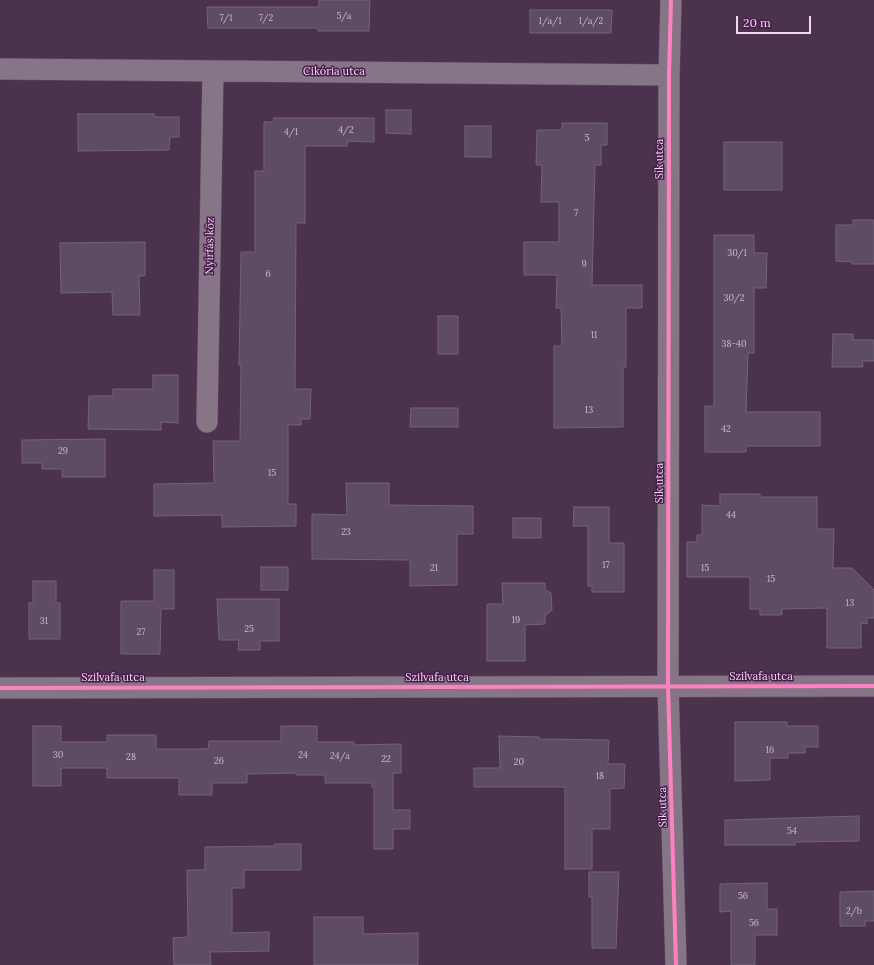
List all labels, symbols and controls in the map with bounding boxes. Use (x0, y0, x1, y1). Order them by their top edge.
scale bar (738, 8, 813, 34)
house number: 5/a (336, 11, 352, 21)
house number: 7/1 (220, 13, 232, 23)
house number: 7/2 (259, 13, 273, 23)
text: 20 m (743, 15, 771, 30)
house number: 1/a/1 (539, 16, 561, 26)
house number: 1/a/2 (579, 16, 603, 26)
street label: Cikória utca (303, 65, 365, 79)
house number: 4/2 (338, 125, 354, 135)
house number: 4/1 (284, 127, 298, 137)
house number: 5 (585, 133, 589, 143)
street label: Sík utca (653, 139, 667, 179)
house number: 7 (574, 208, 578, 218)
street label: Nyírfás köz (203, 217, 217, 275)
house number: 30/1 (727, 248, 747, 258)
house number: 9 (581, 259, 587, 269)
house number: 6 (265, 269, 271, 279)
house number: 30/2 (723, 293, 745, 303)
house number: 11 (591, 330, 597, 340)
house number: 38-40 (722, 339, 746, 349)
house number: 13 (585, 405, 593, 415)
house number: 42 (721, 424, 731, 434)
house number: 29 (58, 446, 68, 456)
street label: Sík utca (653, 463, 667, 503)
house number: 15 (268, 468, 276, 478)
house number: 44 (726, 510, 736, 520)
house number: 23 (341, 527, 351, 537)
house number: 17 (602, 560, 610, 570)
house number: 21 (430, 563, 438, 573)
house number: 15 (701, 563, 709, 573)
house number: 15 (767, 574, 775, 584)
house number: 13 (846, 598, 854, 608)
house number: 19 (512, 615, 520, 625)
house number: 31 (40, 616, 48, 626)
house number: 25 (244, 624, 254, 634)
house number: 27 (137, 627, 145, 637)
street label: Szilvafa utca (729, 670, 793, 684)
street label: Szilvafa utca (81, 671, 145, 685)
street label: Szilvafa utca (405, 671, 469, 685)
house number: 16 (766, 745, 774, 755)
house number: 30 (53, 750, 63, 760)
house number: 24 (298, 750, 308, 760)
house number: 24/a (330, 751, 350, 761)
house number: 28 (126, 752, 136, 762)
house number: 22 (381, 754, 391, 764)
house number: 26 (214, 756, 224, 766)
house number: 20 (514, 757, 524, 767)
house number: 18 (596, 771, 604, 781)
street label: Sík utca (656, 787, 670, 827)
house number: 54 (787, 826, 797, 836)
house number: 56 (738, 891, 748, 901)
house number: 2/b (846, 906, 862, 916)
house number: 56 (749, 918, 759, 928)

